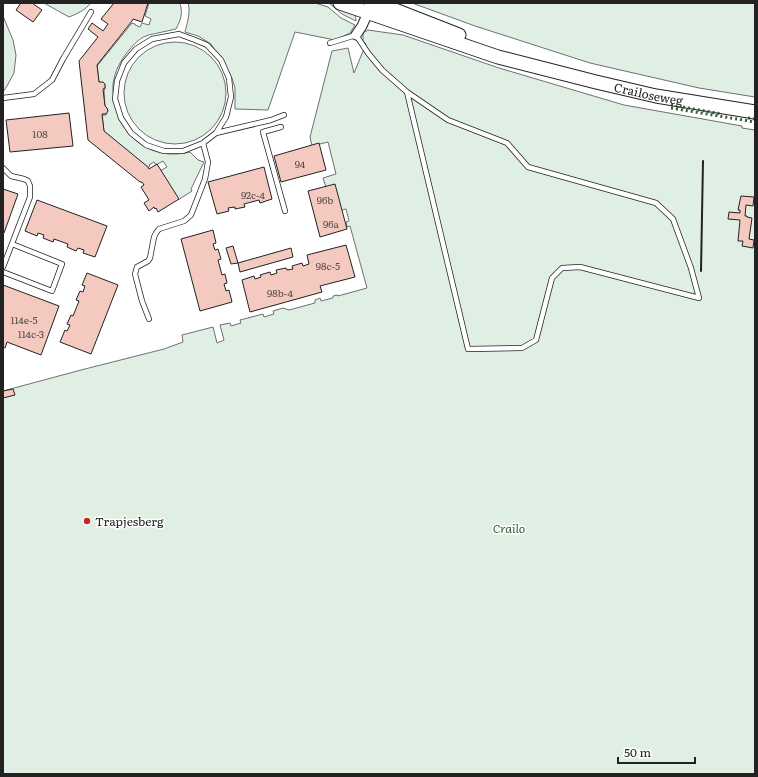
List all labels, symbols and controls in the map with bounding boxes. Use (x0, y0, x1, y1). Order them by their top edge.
street label: Crailoseweg (612, 78, 685, 109)
house number: 108 (32, 126, 48, 141)
house number: 94 (295, 156, 306, 171)
house number: 92c-4 (241, 187, 266, 202)
house number: 96b (317, 192, 333, 207)
house number: 96a (323, 216, 340, 231)
house number: 98c-5 (316, 258, 340, 273)
house number: 98b-4 (267, 285, 293, 300)
house number: 114e-5 (10, 312, 38, 327)
house number: 114c-3 (18, 326, 44, 341)
place label: Trapjesberg (95, 512, 164, 530)
marker: Trapjesberg (82, 516, 92, 526)
park label: Crailo (493, 519, 525, 537)
scale bar (618, 739, 695, 765)
text: 50 m (624, 743, 651, 761)

